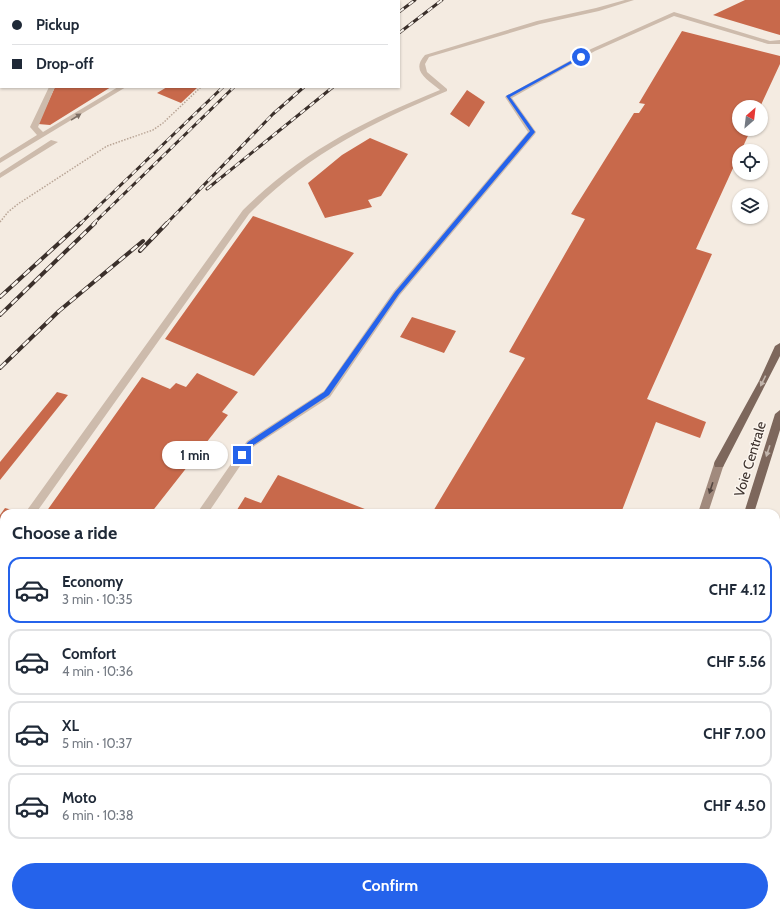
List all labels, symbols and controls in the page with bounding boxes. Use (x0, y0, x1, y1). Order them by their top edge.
text: Pickup (36, 16, 79, 34)
route start (572, 48, 590, 66)
text: Drop-off (36, 55, 94, 73)
north arrow (732, 100, 768, 136)
map controls (732, 100, 768, 224)
one-way arrow (70, 113, 81, 120)
button: locate (732, 144, 768, 180)
button: layers (732, 188, 768, 224)
one-way arrow (760, 375, 766, 387)
street label: Voie Centrale (730, 419, 770, 499)
callout: 1 min (162, 441, 228, 469)
route end (233, 446, 251, 464)
one-way arrow (765, 446, 771, 458)
text: 1 min (180, 447, 210, 463)
one-way arrow (707, 483, 713, 495)
text: Choose a ride (12, 522, 117, 544)
icon: car (14, 572, 50, 608)
text: Economy (62, 573, 123, 591)
text: CHF 4.12 (709, 581, 766, 599)
text: 3 min · 10:35 (62, 591, 132, 607)
icon: car (14, 644, 50, 680)
text: Comfort (62, 645, 116, 663)
text: CHF 5.56 (707, 653, 766, 671)
text: 4 min · 10:36 (62, 663, 133, 679)
icon: car (14, 716, 50, 752)
text: XL (62, 717, 79, 735)
text: CHF 7.00 (703, 725, 766, 743)
text: 5 min · 10:37 (62, 735, 132, 751)
icon: car (14, 788, 50, 824)
text: Moto (62, 789, 96, 807)
text: CHF 4.50 (703, 797, 766, 815)
text: 6 min · 10:38 (62, 807, 134, 823)
button: Confirm (12, 863, 768, 909)

